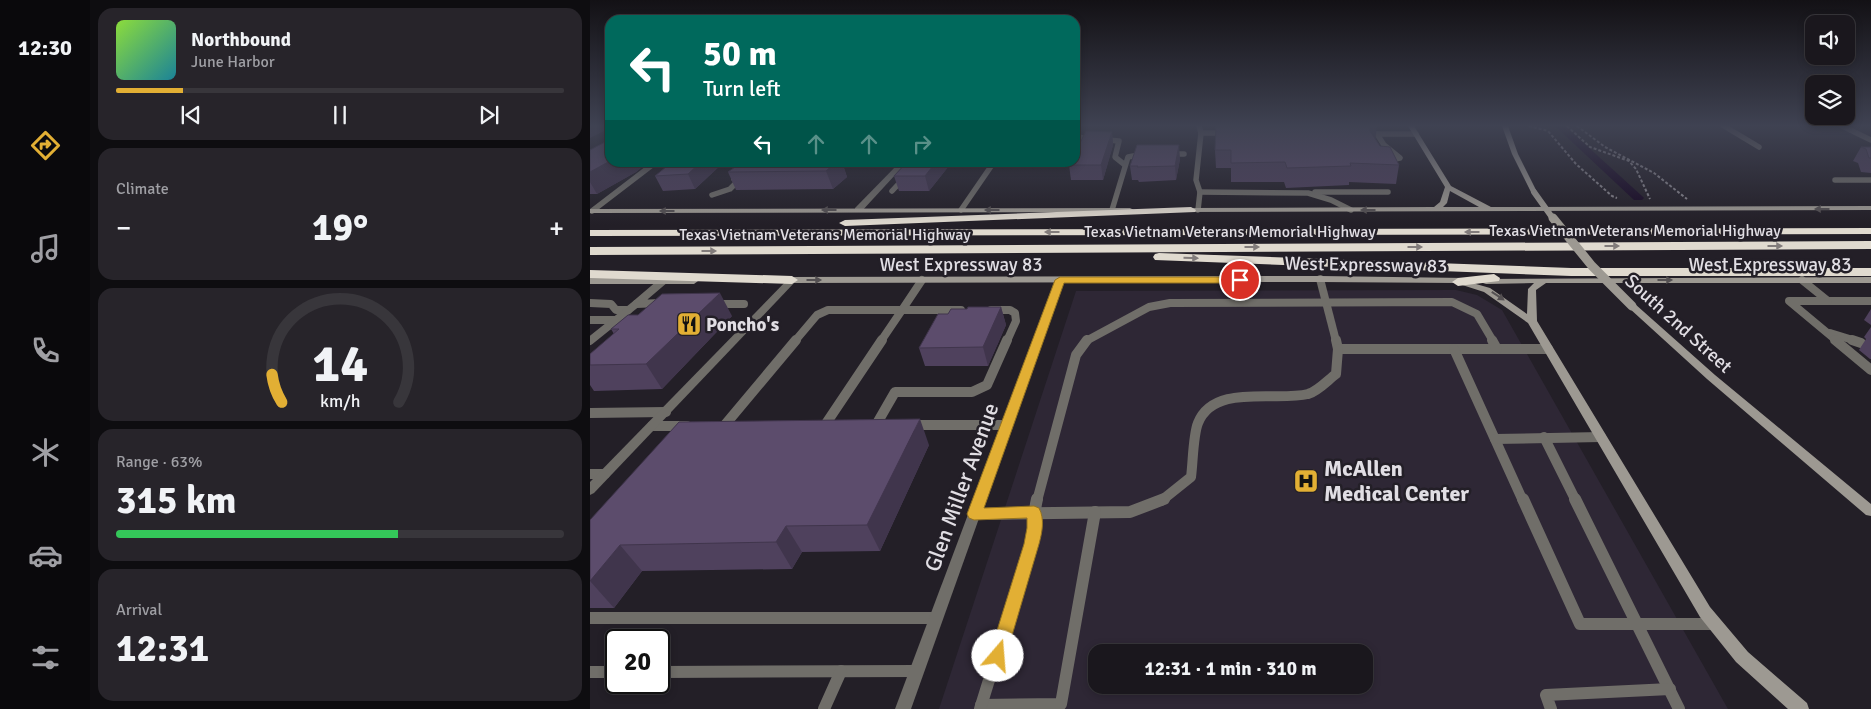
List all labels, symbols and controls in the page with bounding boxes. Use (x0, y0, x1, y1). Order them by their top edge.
map controls (1805, 15, 1855, 125)
button: sound (1805, 15, 1855, 65)
text: Northbound (191, 28, 291, 52)
text: 50 m (703, 32, 777, 75)
text: 12:30 (18, 34, 72, 61)
icon: left (620, 35, 685, 100)
text: June Harbor (191, 52, 275, 72)
text: Turn left (703, 75, 781, 102)
button: layers (1805, 75, 1855, 125)
icon: previous (177, 101, 205, 129)
icon: pause (326, 101, 354, 129)
icon: next (475, 101, 503, 129)
icon: directions (28, 128, 63, 163)
icon: left (749, 130, 777, 158)
icon: ahead (802, 130, 830, 158)
icon: ahead (855, 130, 883, 158)
icon: right (908, 130, 936, 158)
text: Climate (116, 179, 169, 199)
text: 19° (312, 204, 368, 251)
one-way arrow (1814, 205, 1830, 213)
one-way arrow (821, 206, 837, 214)
one-way arrow (984, 206, 1000, 214)
one-way arrow (1360, 206, 1376, 214)
one-way arrow (659, 207, 675, 215)
text: − (116, 211, 131, 245)
text: + (549, 211, 564, 245)
street label: Texas Vietnam Veterans Memorial Highway (1489, 221, 1781, 241)
street label: Texas Vietnam Veterans Memorial Highway (1084, 222, 1376, 242)
street label: Texas Vietnam Veterans Memorial Highway (679, 225, 971, 245)
one-way arrow (1044, 228, 1060, 236)
one-way arrow (1464, 228, 1480, 236)
icon: music (28, 231, 63, 266)
one-way arrow (1605, 242, 1621, 250)
one-way arrow (1767, 242, 1783, 250)
one-way arrow (1245, 243, 1261, 251)
one-way arrow (1407, 243, 1423, 251)
one-way arrow (701, 247, 717, 255)
street label: West Expressway 83 (1284, 252, 1448, 278)
street label: West Expressway 83 (880, 253, 1042, 277)
street label: West Expressway 83 (1689, 253, 1851, 277)
one-way arrow (1184, 255, 1200, 263)
pin (1219, 259, 1261, 301)
icon: arrive (1226, 266, 1254, 294)
street label: South 2nd Street (1620, 269, 1737, 379)
one-way arrow (806, 276, 822, 284)
one-way arrow (1657, 276, 1673, 284)
one-way arrow (1491, 291, 1504, 301)
restaurant icon: Poncho's (676, 311, 702, 337)
place label: Poncho's (706, 313, 779, 337)
text: 14 (312, 332, 368, 396)
icon: phone (28, 333, 63, 368)
text: km/h (320, 390, 360, 412)
street label: Glen Miller Avenue (918, 399, 1004, 575)
icon: climate (28, 435, 63, 470)
text: Range · 63% (116, 452, 202, 472)
place label: McAllen Medical Center (1324, 455, 1469, 507)
hospital icon: McAllen Medical Center (1293, 468, 1319, 494)
text: 315 km (116, 477, 237, 524)
icon: car (28, 538, 63, 573)
text: Arrival (116, 600, 162, 620)
text: 12:31 (116, 625, 209, 672)
speed limit sign: 20 (605, 629, 670, 694)
position arrow (971, 629, 1023, 681)
icon: filters (28, 640, 63, 675)
text: 12:31 · 1 min · 310 m (1144, 657, 1317, 681)

